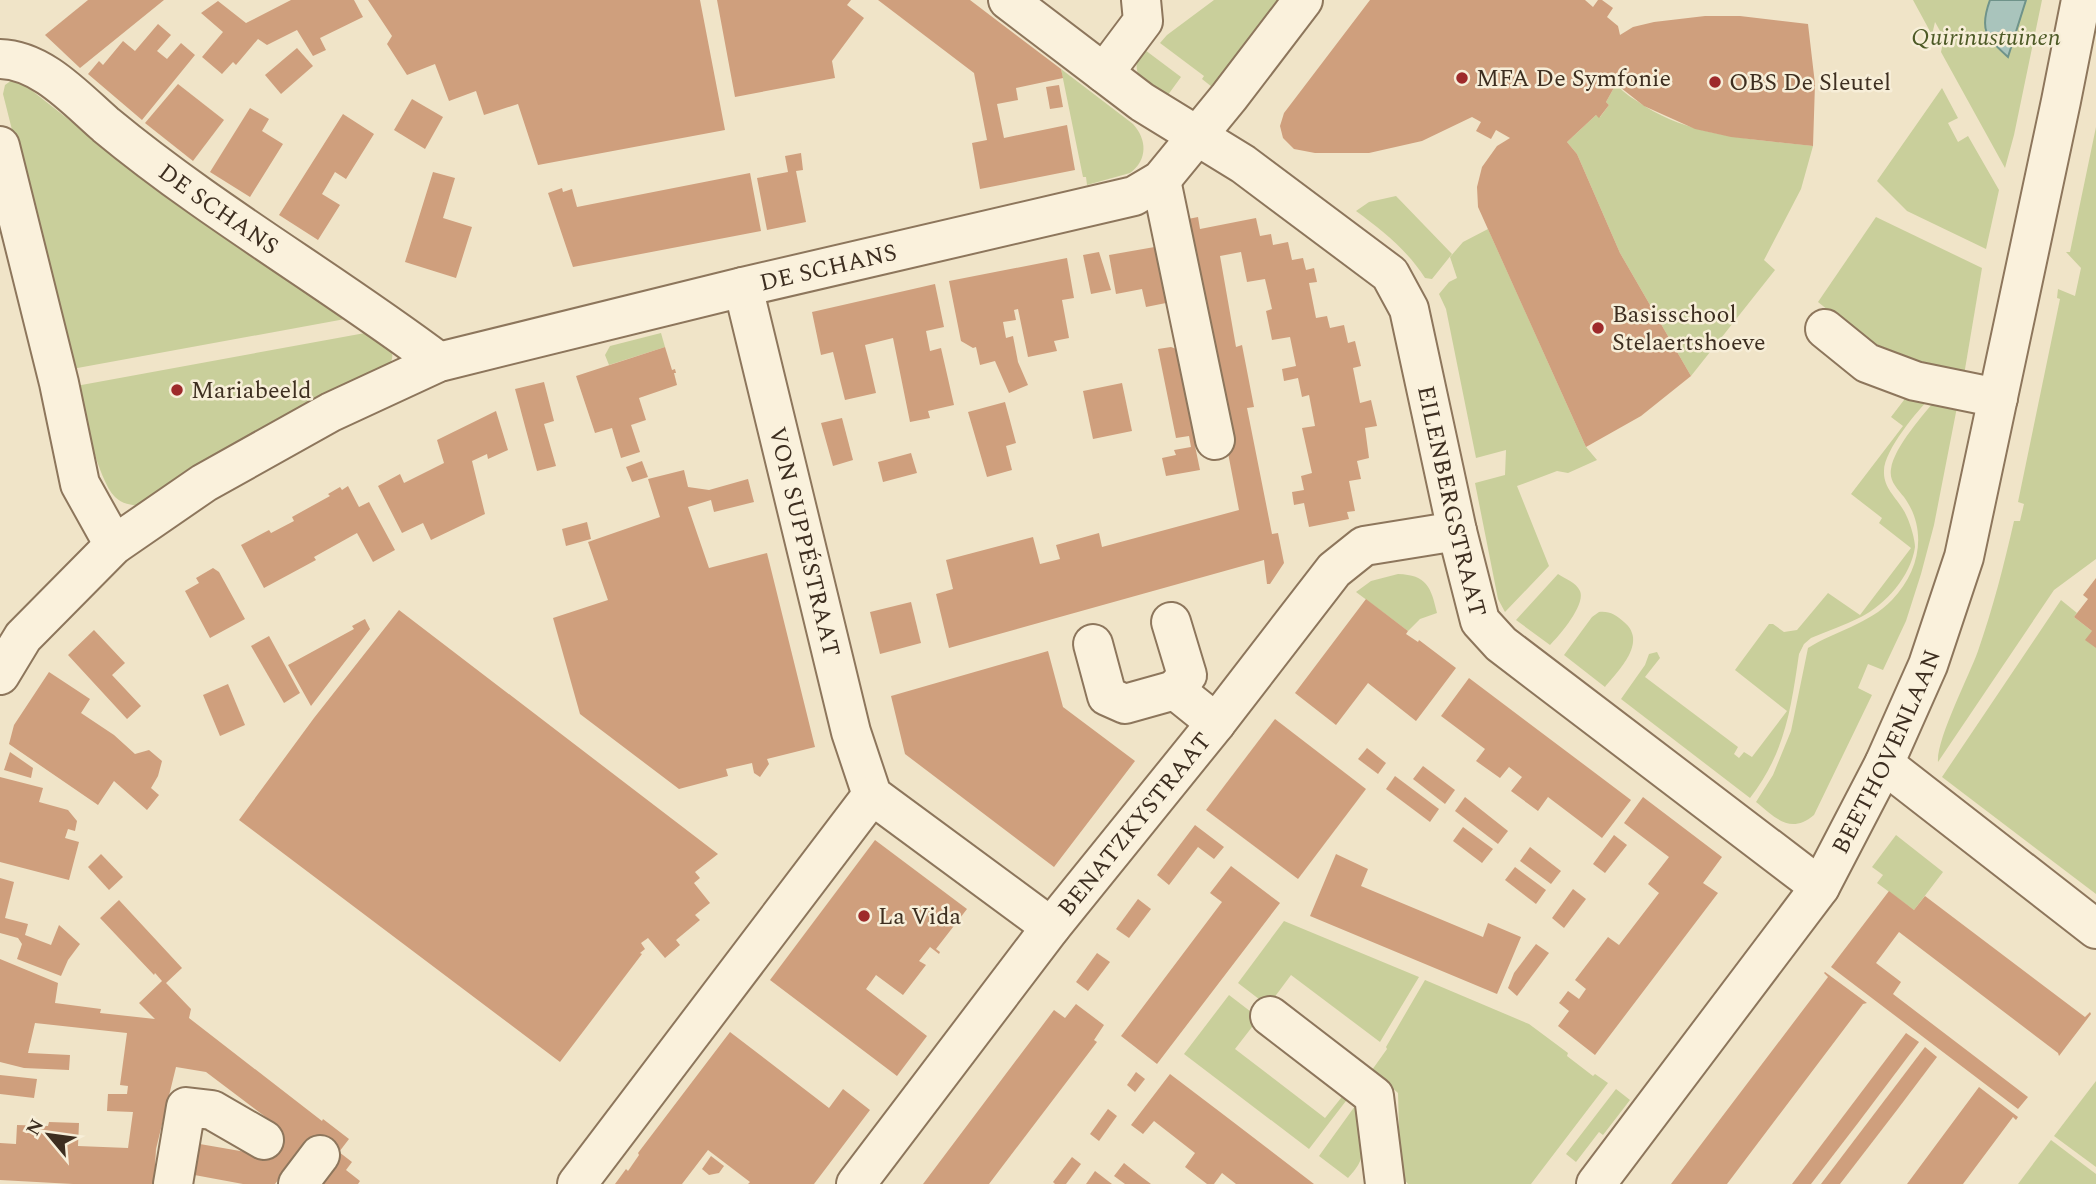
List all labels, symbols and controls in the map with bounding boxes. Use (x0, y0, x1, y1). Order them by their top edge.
park label: Quirinustuinen (1911, 20, 2061, 56)
place label: MFA De Symfonie (1476, 61, 1671, 97)
place label: OBS De Sleutel (1729, 65, 1891, 101)
marker: MFA De Symfonie (1454, 70, 1470, 86)
marker: OBS De Sleutel (1707, 74, 1723, 90)
street label: DE SCHANS (150, 155, 286, 264)
street label: DE SCHANS (756, 235, 900, 302)
place label: Basisschool Stelaertshoeve (1612, 297, 1766, 361)
marker: Basisschool Stelaertshoeve (1590, 320, 1606, 336)
place label: Mariabeeld (191, 373, 312, 409)
marker: Mariabeeld (169, 382, 185, 398)
street label: EILENBERGSTRAAT (1407, 382, 1495, 621)
street label: VON SUPPÉSTRAAT (759, 423, 849, 661)
street label: BEETHOVENLAAN (1823, 645, 1951, 861)
street label: BENATZKYSTRAAT (1049, 725, 1221, 925)
place label: La Vida (878, 899, 962, 935)
marker: La Vida (856, 908, 872, 924)
north arrow (14, 1100, 84, 1170)
text: N (19, 1114, 52, 1141)

